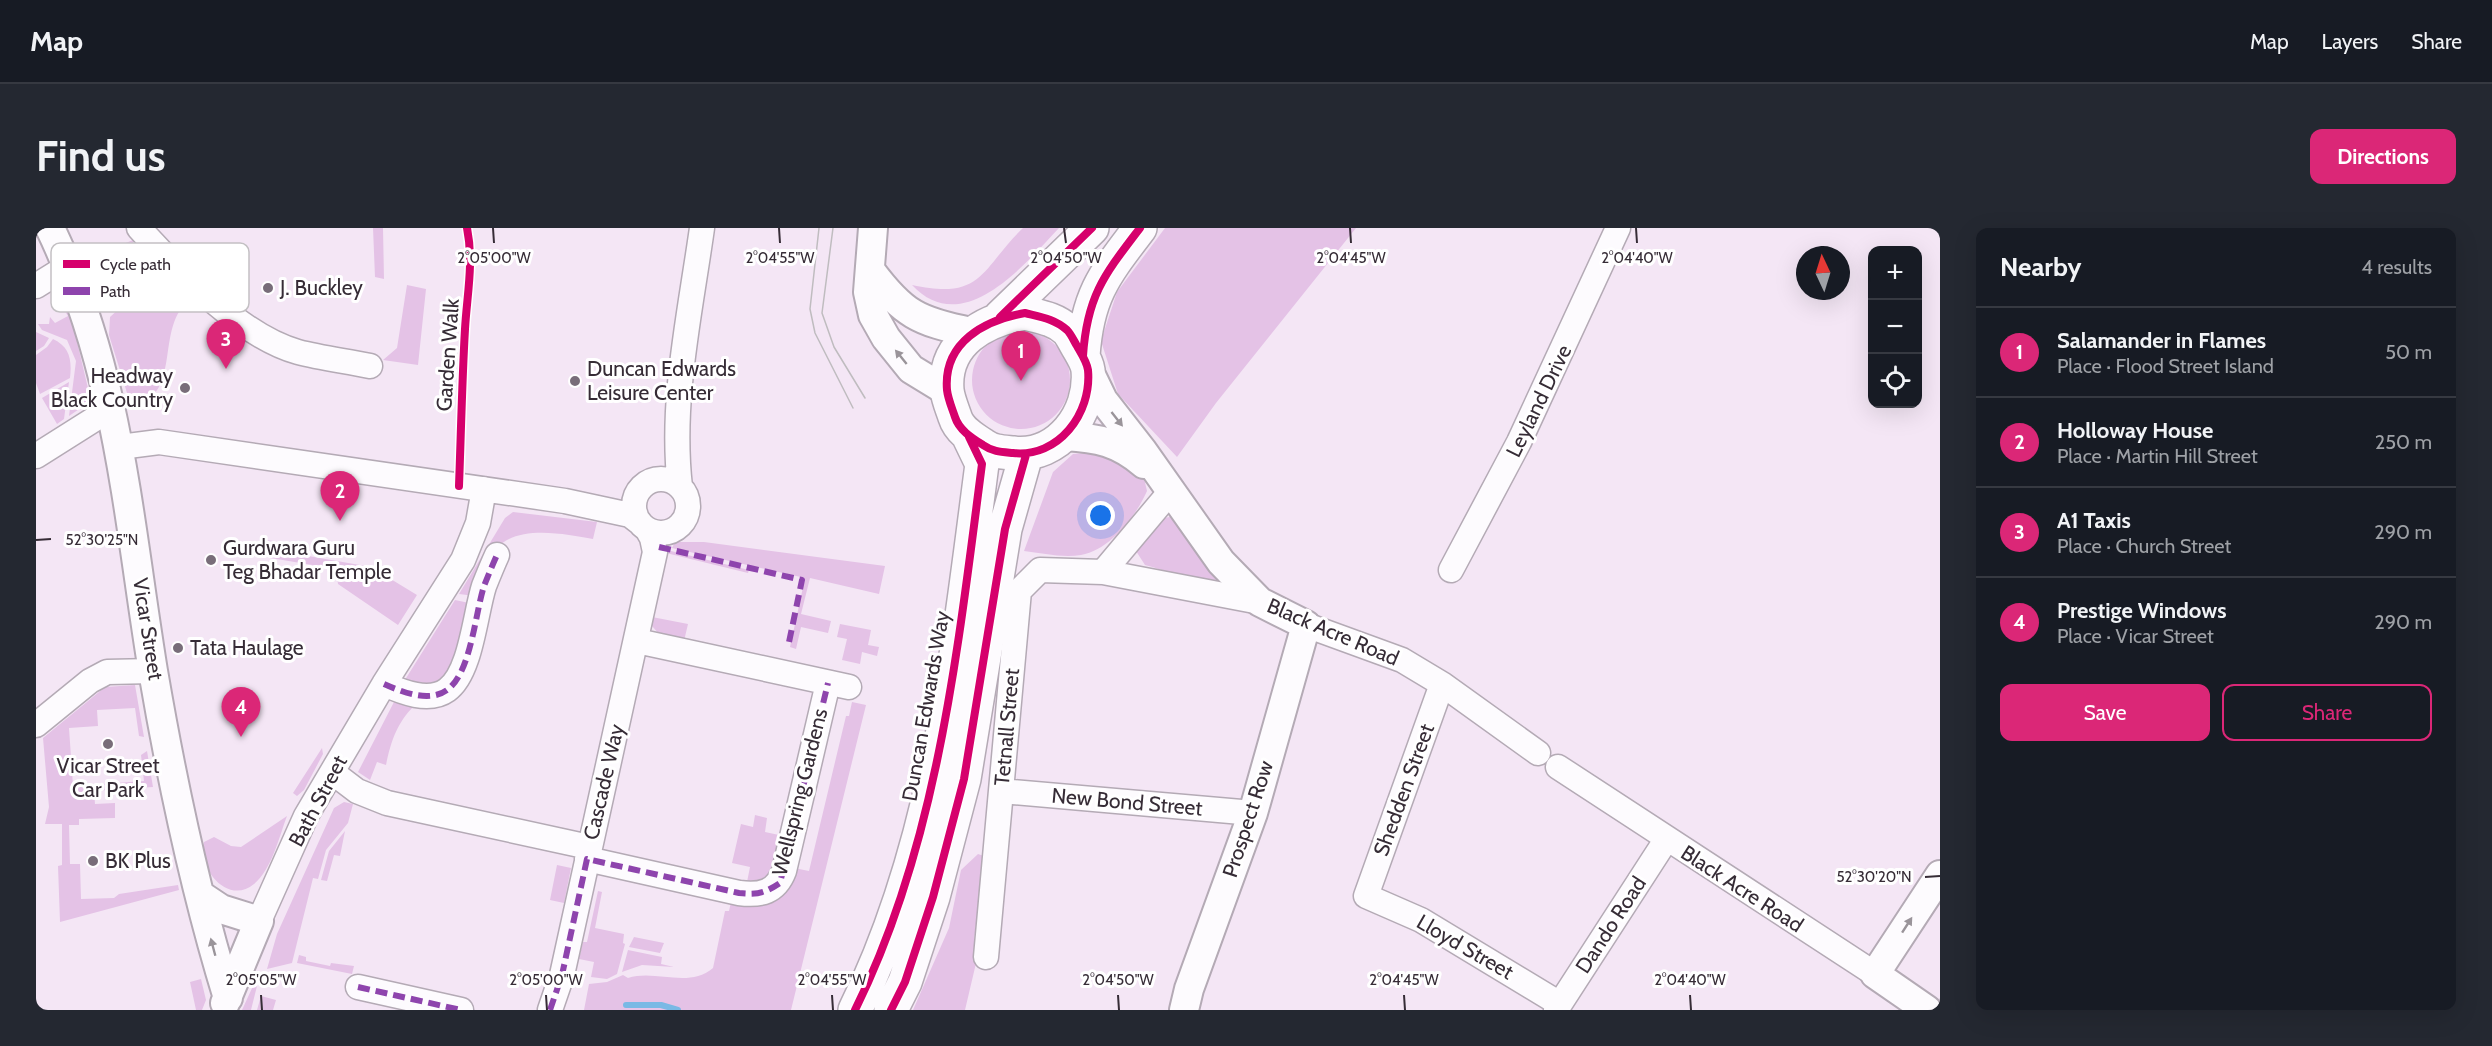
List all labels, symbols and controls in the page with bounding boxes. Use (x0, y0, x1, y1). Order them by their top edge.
text: Map (30, 24, 83, 58)
text: Map (2250, 29, 2289, 54)
text: Layers (2322, 29, 2378, 54)
text: Share (2411, 29, 2462, 54)
button: Directions (2310, 129, 2456, 184)
text: Find us (36, 130, 165, 182)
legend (51, 243, 249, 312)
north arrow (1796, 246, 1850, 300)
map controls (1868, 246, 1922, 408)
button: + (1868, 246, 1922, 300)
text: 2°05'00"W (457, 249, 531, 267)
text: 2°04'55"W (745, 249, 815, 267)
text: 2°04'50"W (1030, 249, 1102, 267)
text: 2°04'45"W (1316, 249, 1386, 267)
text: 2°04'40"W (1601, 249, 1674, 267)
text: Nearby (2000, 251, 2081, 283)
text: Cycle path (100, 255, 171, 274)
text: 4 results (2361, 255, 2432, 279)
place label: J. Buckley (279, 275, 363, 300)
marker: J. Buckley (261, 281, 275, 295)
text: Path (100, 282, 131, 301)
street label: Garden Walk (431, 297, 464, 412)
button: − (1868, 300, 1922, 354)
pin: 3 (206, 320, 246, 369)
text: Salamander in Flames (2057, 327, 2266, 354)
pin: 1 (1002, 332, 1040, 381)
street label: Leyland Drive (1501, 340, 1577, 461)
text: 1 (2016, 340, 2023, 364)
text: 50 m (2385, 340, 2432, 364)
one-way arrow (895, 349, 907, 364)
button: locate (1868, 354, 1922, 408)
text: Place · Flood Street Island (2057, 354, 2274, 378)
place label: Duncan Edwards Leisure Center (587, 356, 736, 405)
place label: Headway Black Country (51, 363, 173, 412)
marker: Duncan Edwards Leisure Center (568, 374, 582, 388)
marker: Headway Black Country (178, 381, 192, 395)
one-way arrow (1111, 412, 1123, 427)
text: Holloway House (2057, 417, 2213, 444)
text: 2 (2014, 430, 2025, 454)
text: 250 m (2375, 430, 2432, 454)
text: Place · Martin Hill Street (2057, 444, 2258, 468)
pin: 2 (320, 472, 360, 521)
your location (1086, 501, 1115, 530)
text: A1 Taxis (2057, 507, 2131, 534)
text: 3 (2014, 520, 2025, 544)
text: 290 m (2374, 520, 2432, 544)
text: 52°30'25"N (66, 531, 138, 549)
text: Place · Church Street (2057, 534, 2231, 558)
place label: Gurdwara Guru Teg Bhadar Temple (223, 535, 392, 584)
marker: Gurdwara Guru Teg Bhadar Temple (204, 553, 218, 567)
street label: Vicar Street (128, 576, 169, 682)
street label: Black Acre Road (1264, 593, 1403, 671)
text: Prestige Windows (2057, 597, 2226, 624)
street label: Duncan Edwards Way (896, 608, 955, 803)
text: 4 (2013, 610, 2026, 634)
text: 290 m (2374, 610, 2432, 634)
text: Place · Vicar Street (2057, 624, 2214, 648)
place label: Tata Haulage (190, 635, 304, 660)
marker: Tata Haulage (171, 641, 185, 655)
street label: Tetnall Street (989, 667, 1024, 787)
button: Save (2000, 684, 2210, 741)
button: Share (2222, 684, 2432, 741)
pin: 4 (222, 688, 260, 737)
street label: Wellspring Gardens (767, 705, 832, 878)
street label: Shedden Street (1368, 720, 1439, 859)
street label: Cascade Way (578, 721, 629, 842)
marker: Vicar Street Car Park (101, 737, 115, 751)
street label: Bath Street (283, 751, 352, 851)
place label: Vicar Street Car Park (56, 753, 160, 802)
street label: Prospect Row (1217, 757, 1278, 880)
street label: New Bond Street (1051, 782, 1204, 821)
street label: Black Acre Road (1676, 840, 1808, 937)
place label: BK Plus (105, 848, 171, 873)
marker: BK Plus (86, 854, 100, 868)
text: 52°30'20"N (1836, 868, 1912, 886)
street label: Dando Road (1570, 872, 1651, 978)
street label: Lloyd Street (1412, 909, 1518, 984)
one-way arrow (1902, 917, 1913, 933)
one-way arrow (208, 938, 218, 956)
text: 2°05'05"W (226, 971, 297, 989)
text: 2°05'00"W (509, 971, 583, 989)
text: 2°04'55"W (797, 971, 867, 989)
text: 2°04'50"W (1082, 971, 1154, 989)
text: 2°04'45"W (1369, 971, 1439, 989)
text: 2°04'40"W (1654, 971, 1727, 989)

